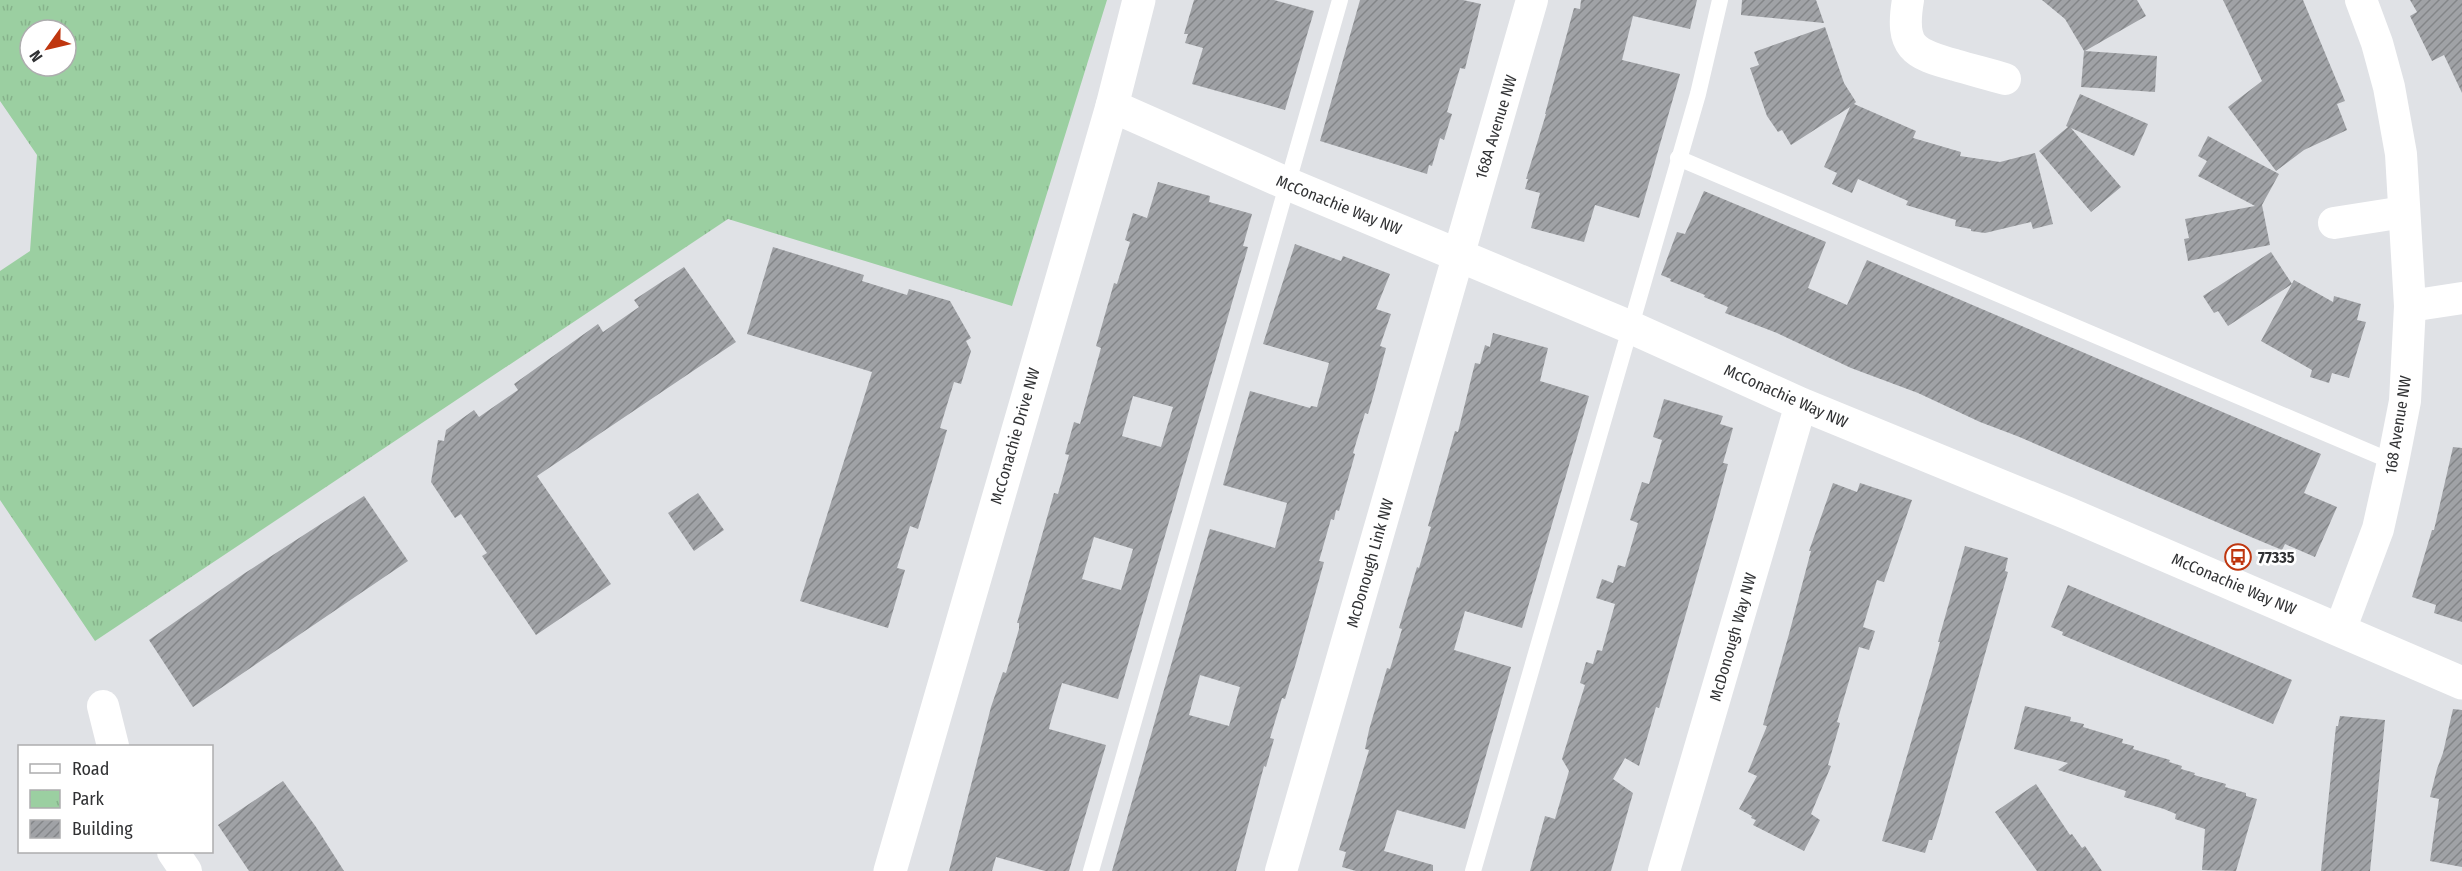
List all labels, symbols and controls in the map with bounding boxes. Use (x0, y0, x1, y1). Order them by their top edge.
north arrow (18, 18, 78, 78)
text: N (25, 47, 47, 65)
street label: 168A Avenue NW (1471, 73, 1521, 181)
street label: McConachie Way NW (1274, 171, 1404, 239)
street label: McConachie Way NW (1721, 360, 1851, 432)
street label: McConachie Drive NW (986, 366, 1044, 506)
street label: 168 Avenue NW (2381, 374, 2415, 476)
street label: McDonough Link NW (1342, 496, 1398, 630)
bus stop icon: 77335 (2223, 542, 2253, 572)
place label: 77335 (2258, 548, 2295, 567)
street label: McConachie Way NW (2169, 549, 2299, 619)
street label: McDonough Way NW (1706, 571, 1760, 703)
legend (18, 745, 213, 853)
text: Road (72, 758, 109, 780)
text: Park (72, 788, 105, 810)
text: Building (72, 818, 133, 840)

